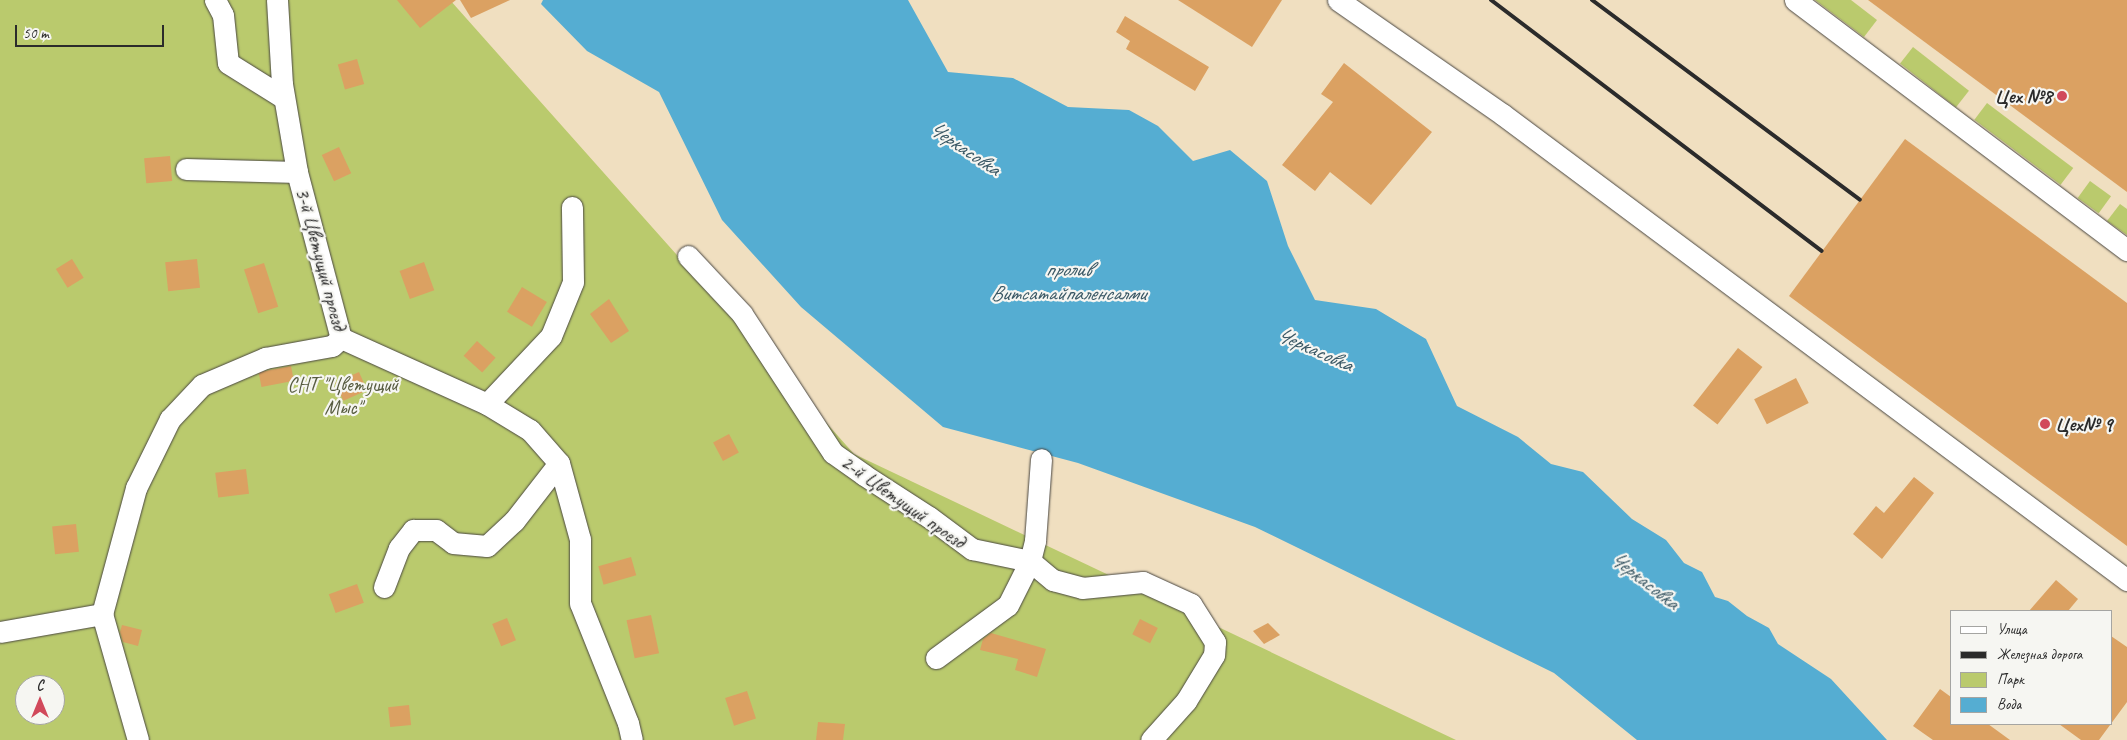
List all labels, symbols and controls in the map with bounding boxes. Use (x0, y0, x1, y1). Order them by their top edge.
scale bar (18, 15, 166, 47)
text: 50 m (23, 24, 49, 43)
place label: Цех №8 (1994, 84, 2052, 108)
marker: Цех №8 (2056, 90, 2068, 102)
water label: Черкасовка (925, 115, 1005, 181)
street label: 3-й Цветущий проезд (290, 185, 352, 333)
water label: пролив Витсатайпаленсалми (991, 256, 1145, 306)
water label: Черкасовка (1273, 321, 1357, 377)
park label: СНТ "Цветущий Мыс" (288, 373, 398, 420)
place label: Цех№ 9 (2055, 412, 2112, 436)
marker: Цех№ 9 (2039, 418, 2051, 430)
street label: 2-й Цветущий проезд (836, 450, 970, 554)
water label: Черкасовка (1606, 545, 1684, 615)
legend (1950, 610, 2112, 725)
text: Улица (1997, 620, 2027, 639)
text: Железная дорога (1997, 645, 2082, 664)
text: Парк (1997, 670, 2024, 689)
north arrow (15, 675, 65, 725)
text: С (37, 677, 43, 694)
text: Вода (1997, 695, 2021, 714)

